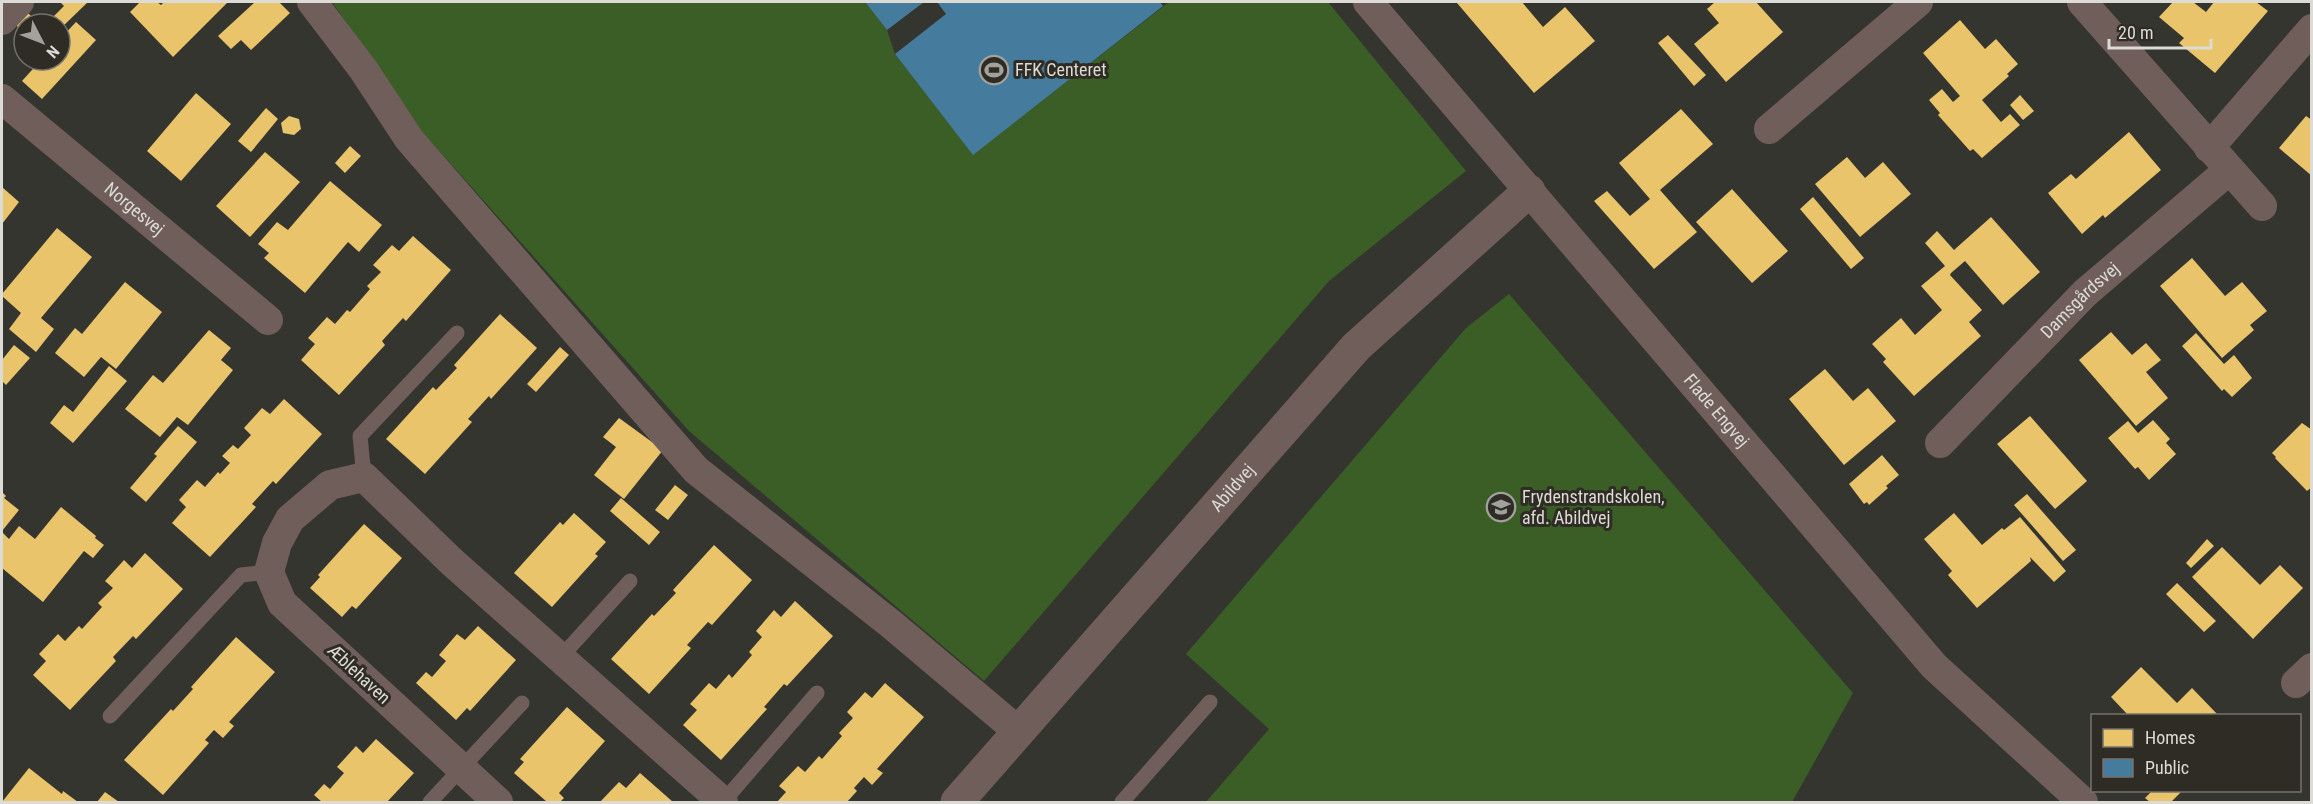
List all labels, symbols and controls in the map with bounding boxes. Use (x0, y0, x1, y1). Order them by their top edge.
north arrow (12, 12, 72, 72)
scale bar (2109, 12, 2211, 50)
text: 20 m (2118, 22, 2153, 43)
text: N (42, 42, 63, 62)
sports icon: FFK Centeret (978, 54, 1010, 86)
place label: FFK Centeret (1015, 59, 1106, 80)
street label: Norgesvej (101, 178, 169, 239)
street label: Damsgårdsvej (2036, 258, 2123, 342)
street label: Flade Engvej (1680, 369, 1754, 451)
street label: Abildvej (1206, 459, 1259, 516)
place label: Frydenstrandskolen, afd. Abildvej (1522, 486, 1665, 528)
school or university icon: Frydenstrandskolen, afd. Abildvej (1485, 491, 1517, 523)
street label: Æblehaven (323, 639, 395, 708)
legend (2091, 714, 2301, 792)
text: Homes (2145, 727, 2195, 748)
text: Public (2145, 757, 2189, 778)

